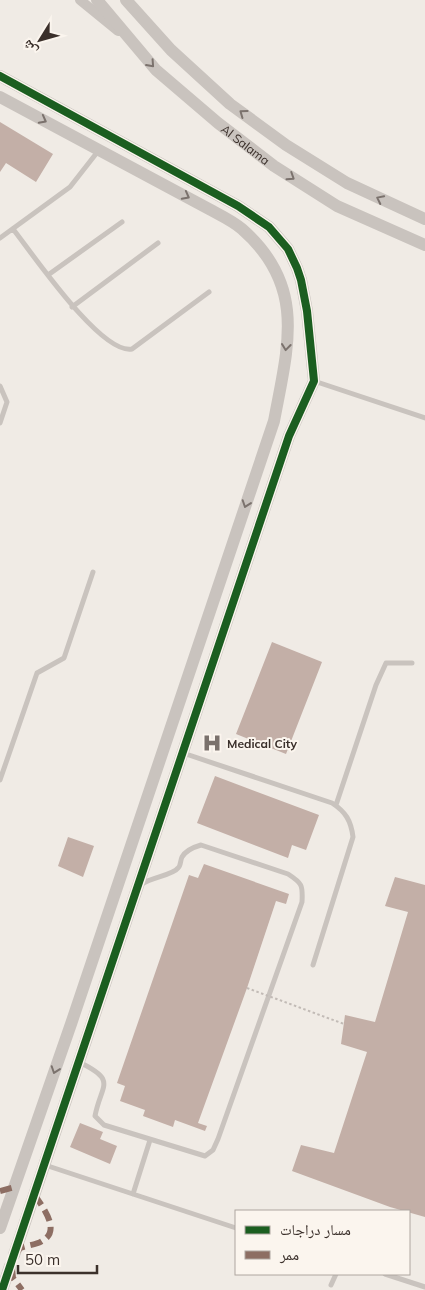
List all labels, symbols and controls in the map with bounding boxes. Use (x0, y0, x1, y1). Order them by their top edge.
north arrow (15, 15, 65, 65)
text: ش (18, 36, 41, 59)
one-way arrow (145, 58, 154, 67)
one-way arrow (239, 110, 249, 119)
one-way arrow (38, 113, 47, 123)
street label: Al Salama (218, 121, 273, 168)
one-way arrow (285, 170, 294, 180)
one-way arrow (181, 190, 190, 200)
one-way arrow (377, 196, 386, 206)
one-way arrow (281, 343, 292, 351)
one-way arrow (242, 499, 252, 507)
hospital icon: Medical City (201, 732, 223, 754)
place label: Medical City (227, 736, 297, 751)
one-way arrow (51, 1066, 61, 1074)
legend (235, 1210, 410, 1275)
text: مسار دراجات (280, 1220, 351, 1239)
scale bar (18, 1242, 96, 1274)
text: ممر (279, 1245, 299, 1264)
text: 50 m (25, 1250, 60, 1269)

